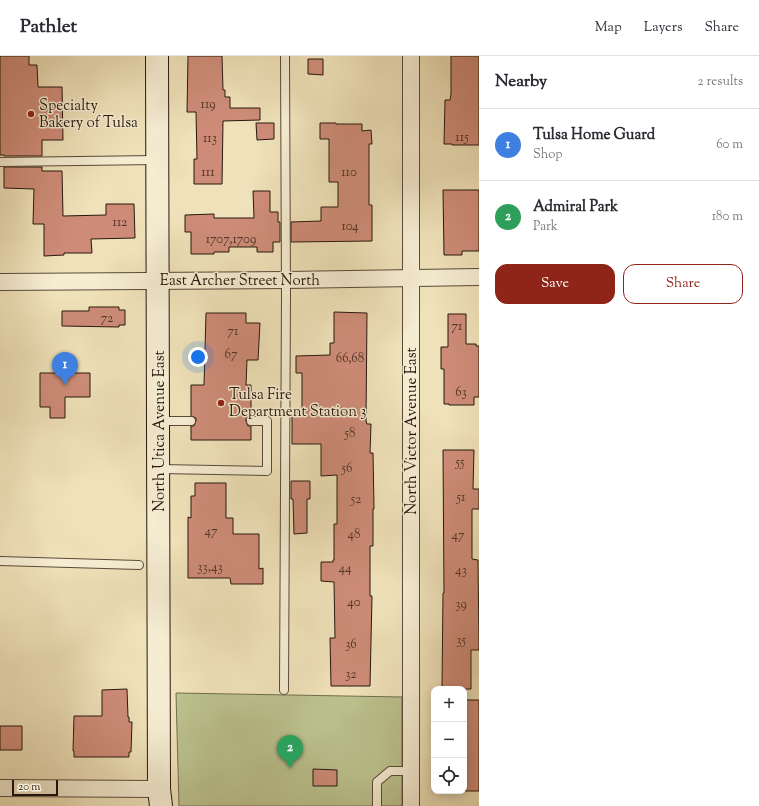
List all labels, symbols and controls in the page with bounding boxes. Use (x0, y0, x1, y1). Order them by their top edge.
text: Pathlet (20, 14, 77, 41)
text: Map (595, 18, 622, 38)
text: Layers (644, 18, 682, 38)
text: Share (704, 18, 739, 38)
text: Nearby (495, 70, 547, 94)
text: 2 results (698, 73, 743, 91)
place label: Specialty Bakery of Tulsa (39, 96, 138, 134)
house number: 119 (200, 96, 216, 114)
marker: Specialty Bakery of Tulsa (26, 109, 36, 119)
text: Tulsa Home Guard (533, 125, 655, 146)
house number: 115 (455, 129, 469, 147)
house number: 113 (203, 130, 217, 148)
text: 1 (506, 136, 510, 154)
text: 60 m (716, 136, 743, 154)
text: Shop (533, 146, 562, 164)
house number: 111 (201, 164, 215, 182)
house number: 110 (341, 164, 357, 182)
text: Admiral Park (533, 197, 618, 218)
text: 2 (505, 208, 511, 226)
text: 180 m (712, 208, 743, 226)
house number: 112 (113, 214, 127, 232)
house number: 104 (341, 218, 359, 236)
text: Park (533, 218, 558, 236)
house number: 1707,1709 (206, 231, 256, 249)
button: Save (495, 264, 615, 304)
button: Share (623, 264, 743, 304)
street label: East Archer Street North (160, 271, 320, 292)
house number: 72 (101, 310, 113, 328)
house number: 71 (452, 318, 463, 336)
house number: 71 (228, 323, 239, 341)
house number: 67 (225, 346, 238, 364)
your location (188, 347, 208, 367)
street label: North Victor Avenue East (402, 347, 423, 515)
street label: North Utica Avenue East (150, 350, 171, 512)
house number: 66,68 (336, 350, 364, 368)
pin: 1 (52, 352, 78, 385)
house number: 63 (455, 384, 467, 402)
place label: Tulsa Fire Department Station 3 (229, 385, 366, 423)
marker: Tulsa Fire Department Station 3 (216, 398, 226, 408)
house number: 58 (344, 425, 355, 443)
house number: 55 (454, 454, 465, 472)
house number: 56 (341, 460, 352, 478)
house number: 51 (456, 489, 466, 507)
house number: 52 (350, 491, 361, 509)
house number: 47 (204, 523, 218, 541)
house number: 48 (347, 526, 361, 544)
house number: 47 (451, 527, 465, 545)
house number: 33,43 (197, 559, 223, 577)
house number: 44 (338, 560, 352, 578)
house number: 43 (455, 562, 467, 580)
house number: 40 (347, 594, 361, 612)
house number: 39 (455, 596, 467, 614)
house number: 35 (456, 632, 466, 650)
house number: 36 (345, 636, 357, 654)
house number: 32 (345, 666, 357, 684)
map controls (431, 686, 467, 794)
button: + (431, 686, 467, 722)
button: − (431, 722, 467, 758)
pin: 2 (277, 735, 303, 768)
button: locate (431, 758, 467, 794)
scale bar (12, 778, 58, 797)
text: 20 m (18, 779, 40, 795)

